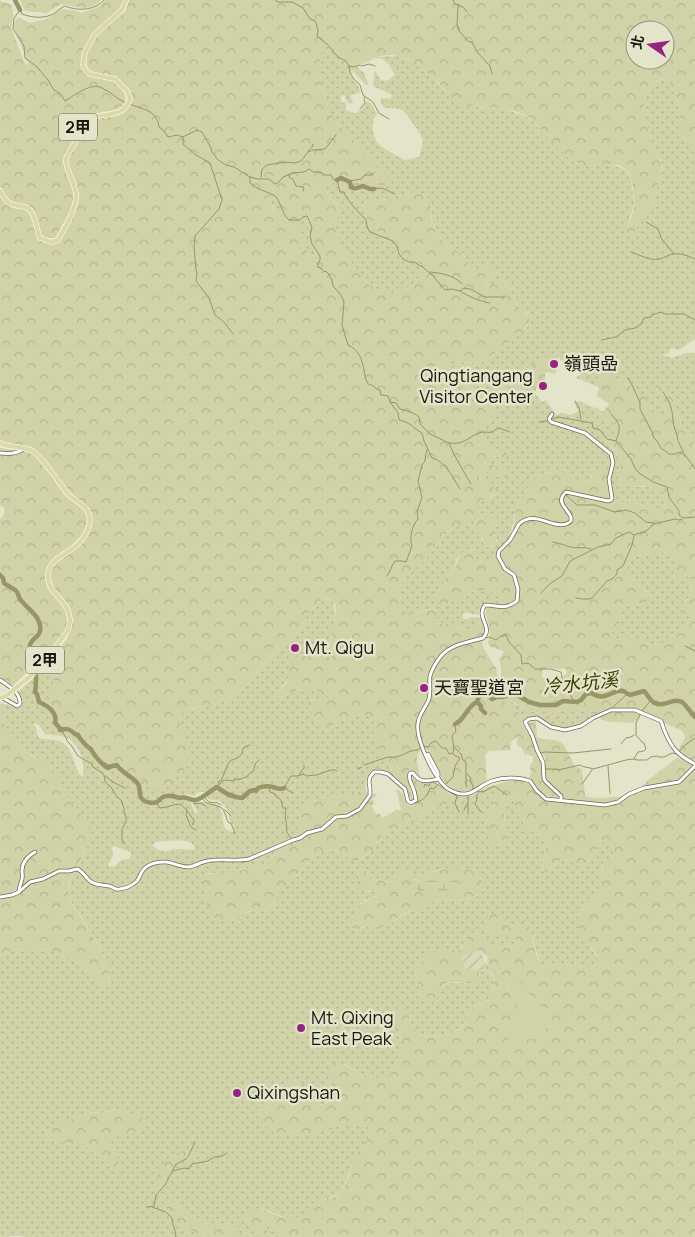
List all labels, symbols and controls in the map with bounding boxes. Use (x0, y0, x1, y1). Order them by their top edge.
north arrow (625, 20, 675, 70)
text: 北 (626, 33, 648, 51)
road number: 2甲 (59, 114, 97, 140)
place label: 嶺頭喦 (564, 351, 618, 375)
marker: 嶺頭喦 (548, 358, 560, 370)
place label: Qingtiangang Visitor Center (419, 363, 533, 408)
marker: Qingtiangang Visitor Center (537, 380, 549, 392)
place label: Mt. Qigu (305, 635, 374, 659)
marker: Mt. Qigu (289, 642, 301, 654)
road number: 2甲 (26, 646, 64, 674)
water label: 冷水坑溪 (541, 666, 622, 700)
place label: 天寶聖道宮 (434, 675, 524, 699)
marker: 天寶聖道宮 (418, 682, 430, 694)
place label: Mt. Qixing East Peak (311, 1005, 394, 1050)
marker: Mt. Qixing East Peak (295, 1022, 307, 1034)
place label: Qixingshan (247, 1080, 340, 1104)
marker: Qixingshan (231, 1087, 243, 1099)

